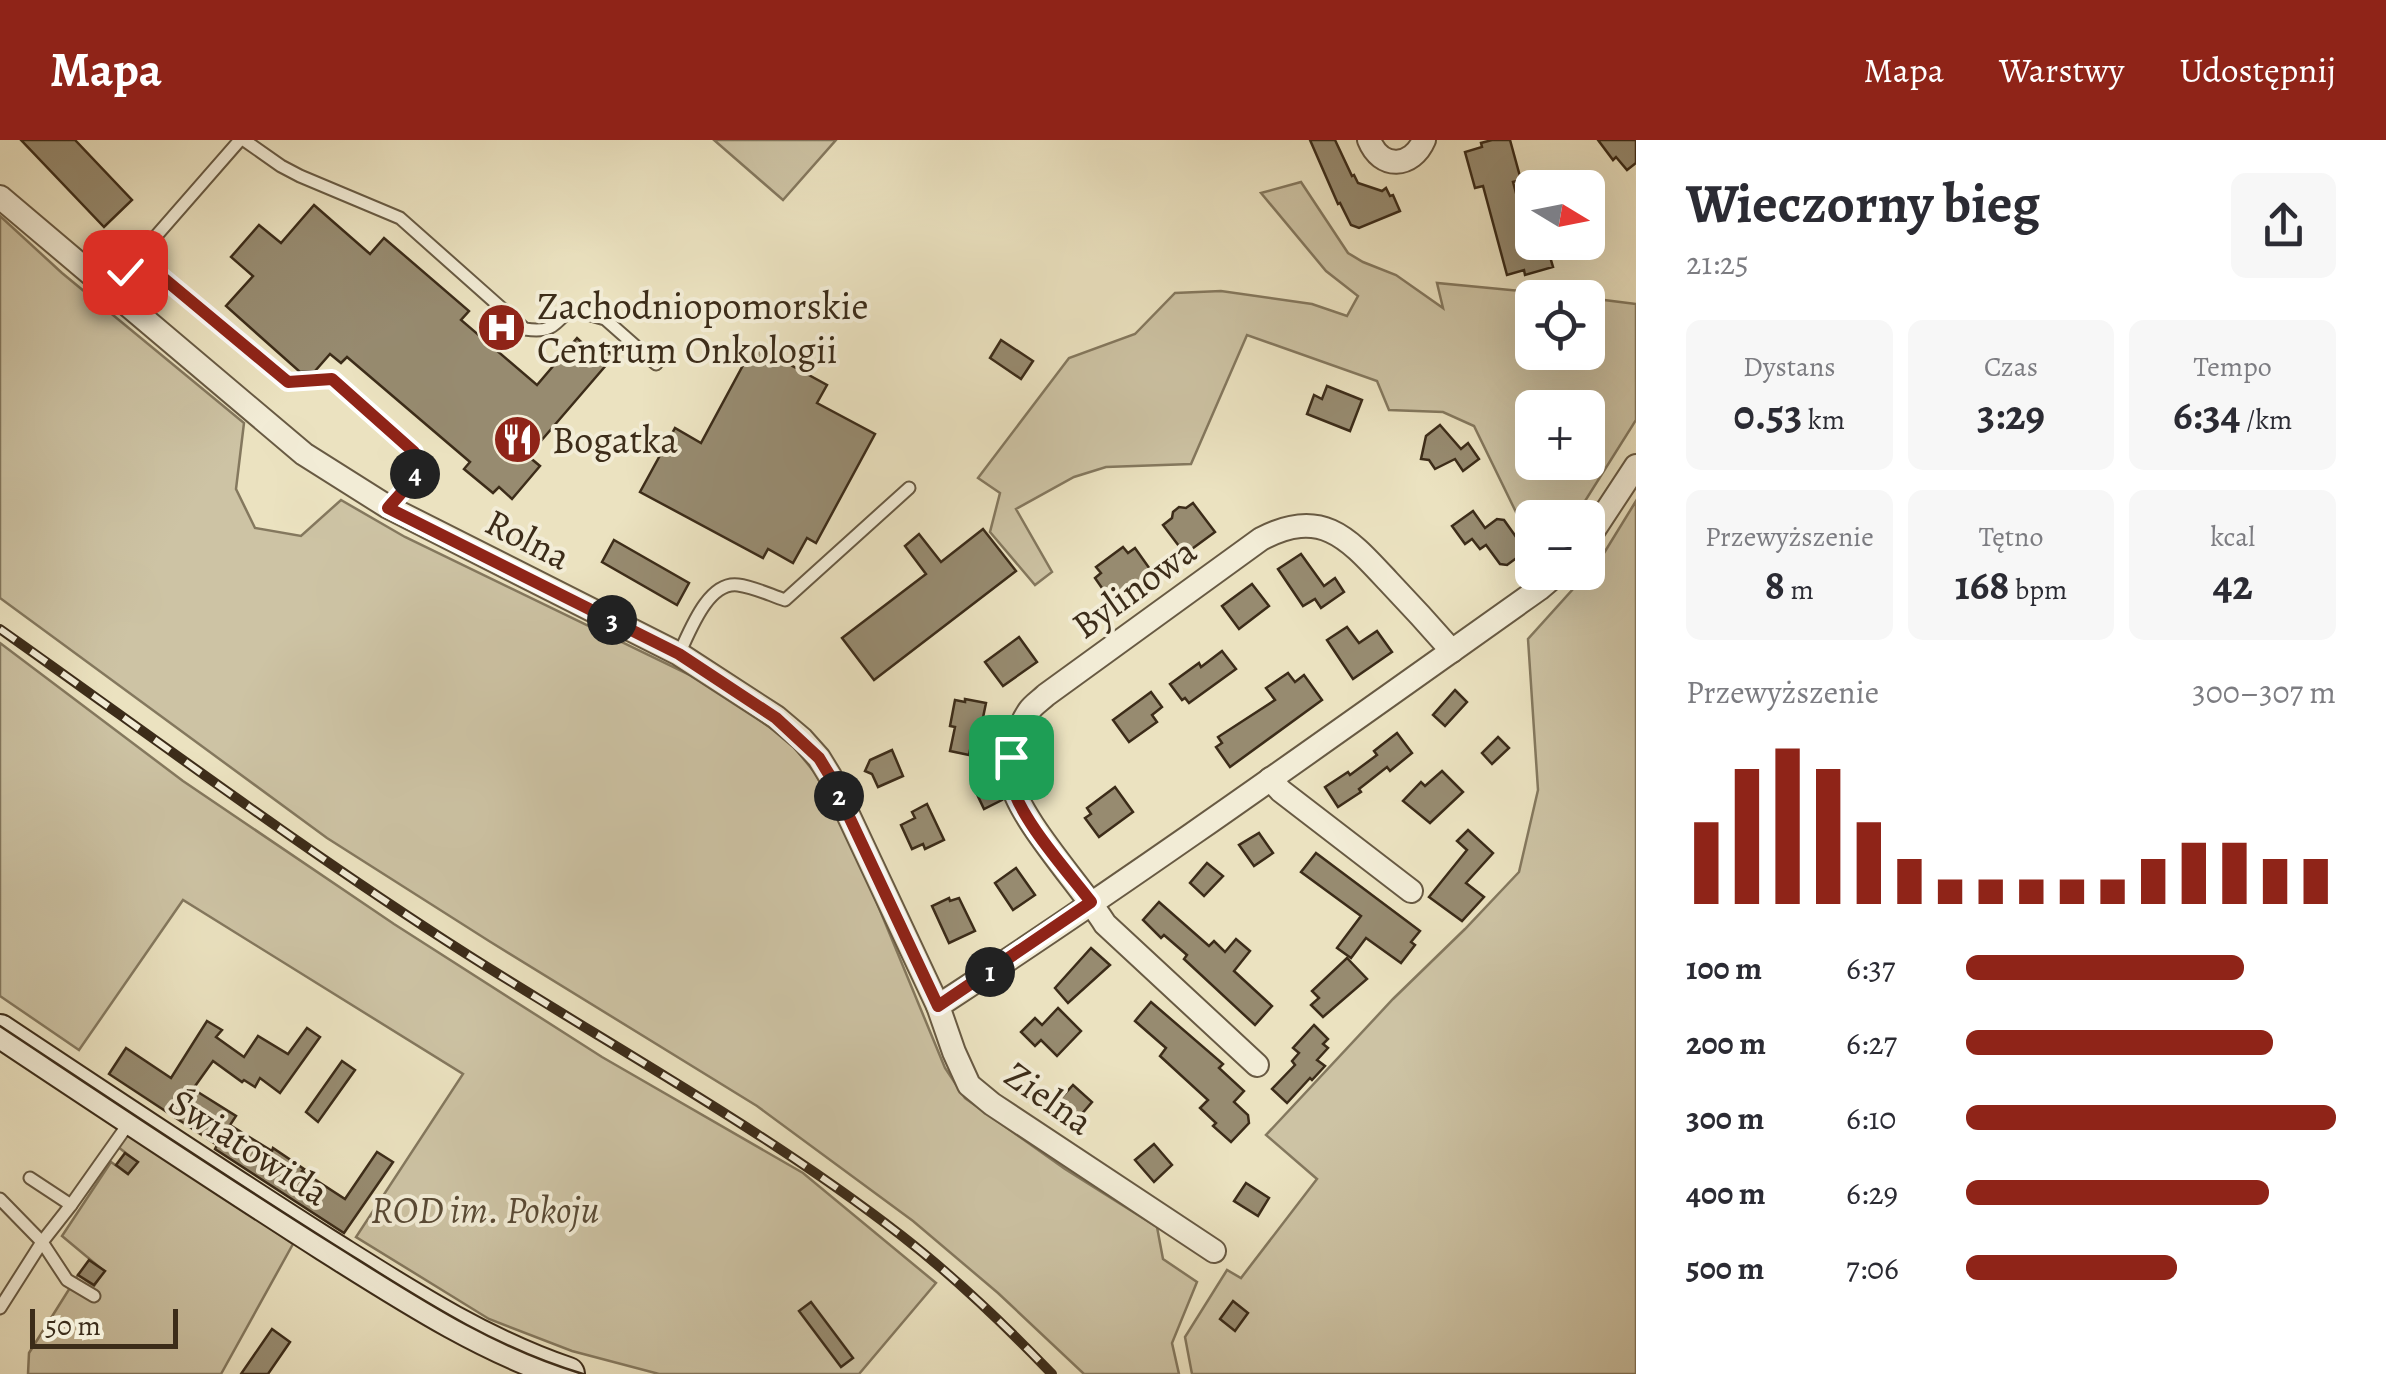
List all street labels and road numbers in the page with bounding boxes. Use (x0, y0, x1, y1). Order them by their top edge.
street label: Rolna (477, 496, 580, 582)
street label: Bylinowa (1061, 525, 1207, 651)
street label: Zielna (994, 1049, 1104, 1147)
street label: Światowida (159, 1076, 339, 1218)

